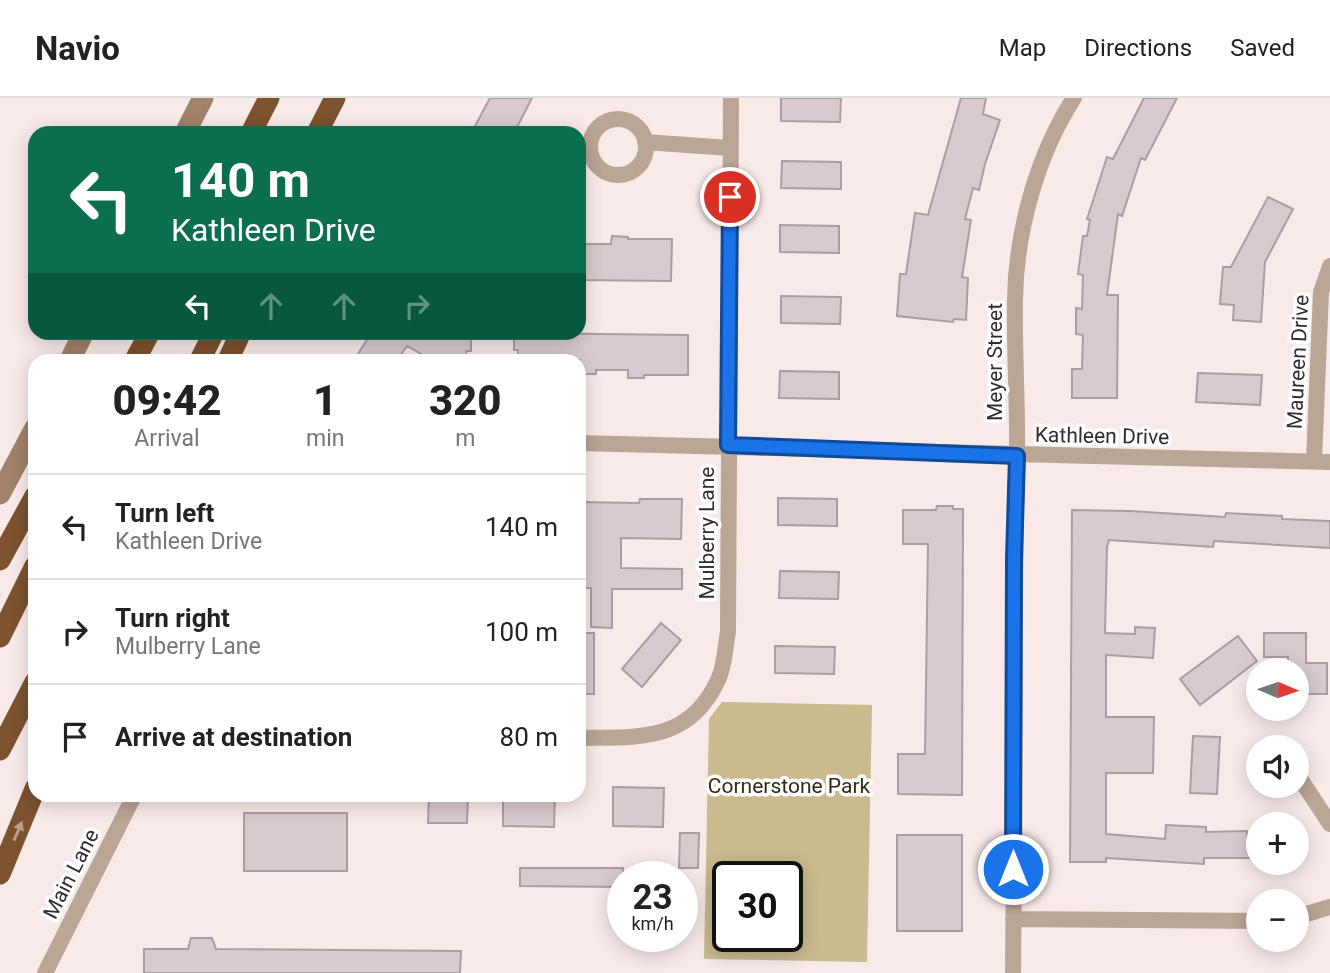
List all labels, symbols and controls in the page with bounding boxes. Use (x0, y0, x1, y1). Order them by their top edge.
text: Navio (35, 29, 120, 68)
text: Map (999, 34, 1046, 62)
text: Directions (1084, 34, 1192, 62)
text: Saved (1230, 34, 1295, 62)
text: 140 m (171, 152, 310, 209)
icon: left (56, 154, 147, 245)
pin (700, 167, 760, 227)
icon: arrive (711, 178, 749, 216)
text: Kathleen Drive (171, 211, 376, 249)
icon: left (179, 287, 217, 325)
icon: ahead (252, 287, 290, 325)
icon: ahead (325, 287, 363, 325)
icon: right (398, 287, 436, 325)
street label: Maureen Drive (1282, 294, 1314, 430)
street label: Meyer Street (983, 303, 1007, 421)
text: 09:42 (112, 376, 222, 425)
text: 1 (313, 376, 337, 425)
text: 320 (429, 376, 502, 425)
street label: Kathleen Drive (1035, 423, 1169, 449)
text: Arrival (134, 425, 200, 452)
text: min (306, 425, 344, 452)
text: m (455, 425, 475, 452)
street label: Mulberry Lane (695, 467, 719, 599)
text: Turn left (115, 498, 214, 528)
icon: left (56, 508, 94, 546)
text: 140 m (485, 512, 558, 542)
text: Kathleen Drive (115, 528, 262, 555)
text: Turn right (115, 603, 230, 633)
icon: right (56, 613, 94, 651)
text: 100 m (485, 617, 558, 647)
text: Mulberry Lane (115, 633, 261, 660)
north arrow (1246, 658, 1309, 721)
map controls (1246, 658, 1309, 952)
icon: arrive (56, 718, 94, 756)
text: Arrive at destination (115, 722, 352, 752)
text: 80 m (500, 722, 558, 752)
button: sound (1246, 735, 1309, 798)
park label: Cornerstone Park (708, 774, 871, 798)
button: + (1246, 812, 1309, 875)
one-way arrow (12, 821, 23, 842)
street label: Main Lane (38, 825, 104, 923)
position arrow (976, 832, 1050, 906)
speed limit sign: 30 (712, 861, 803, 952)
text: 23 (632, 877, 673, 918)
button: − (1246, 889, 1309, 952)
text: km/h (631, 913, 674, 934)

